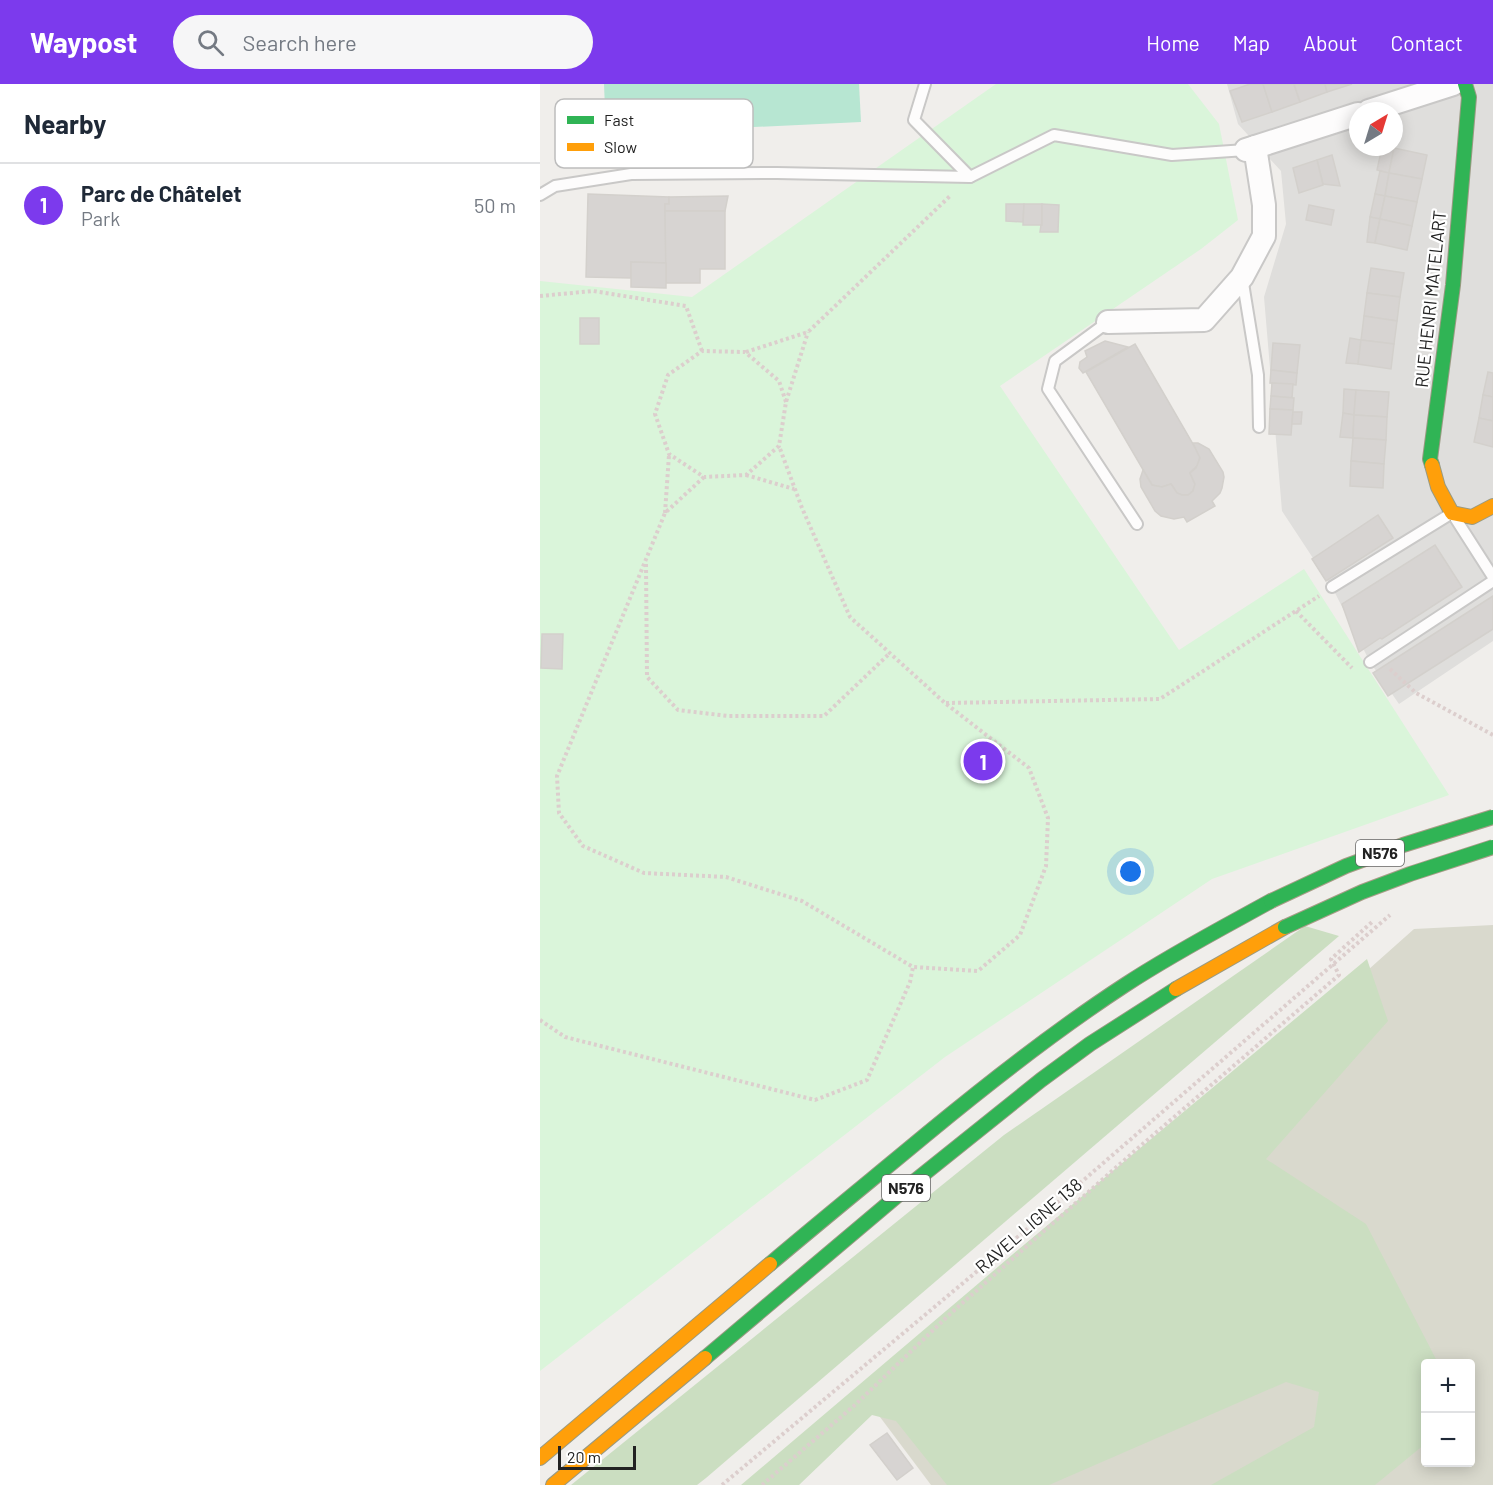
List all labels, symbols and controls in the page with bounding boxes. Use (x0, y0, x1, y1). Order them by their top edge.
search box (173, 15, 593, 69)
text: Waypost (30, 25, 137, 59)
icon: search (194, 26, 227, 59)
text: Search here (242, 29, 357, 55)
text: Home (1146, 30, 1200, 55)
text: Map (1233, 30, 1270, 55)
text: About (1303, 30, 1358, 55)
text: Contact (1391, 30, 1463, 55)
legend (555, 99, 753, 168)
north arrow (1349, 102, 1403, 156)
text: Nearby (24, 108, 106, 139)
text: Fast (604, 110, 634, 129)
text: Slow (604, 137, 637, 156)
text: Parc de Châtelet (81, 180, 242, 206)
text: 1 (40, 193, 47, 217)
text: 50 m (474, 193, 516, 217)
text: Park (81, 206, 120, 230)
street label: RUE HENRI MATELART (1410, 209, 1450, 389)
pin: 1 (964, 738, 1002, 784)
road number: N576 (1356, 840, 1404, 866)
your location (1116, 857, 1145, 886)
street label: RAVEL LIGNE 138 (971, 1173, 1086, 1278)
road number: N576 (882, 1175, 930, 1201)
map controls (1421, 1359, 1475, 1467)
button: + (1421, 1359, 1475, 1413)
button: − (1421, 1413, 1475, 1467)
scale bar (558, 1443, 636, 1470)
text: 20 m (567, 1447, 601, 1466)

